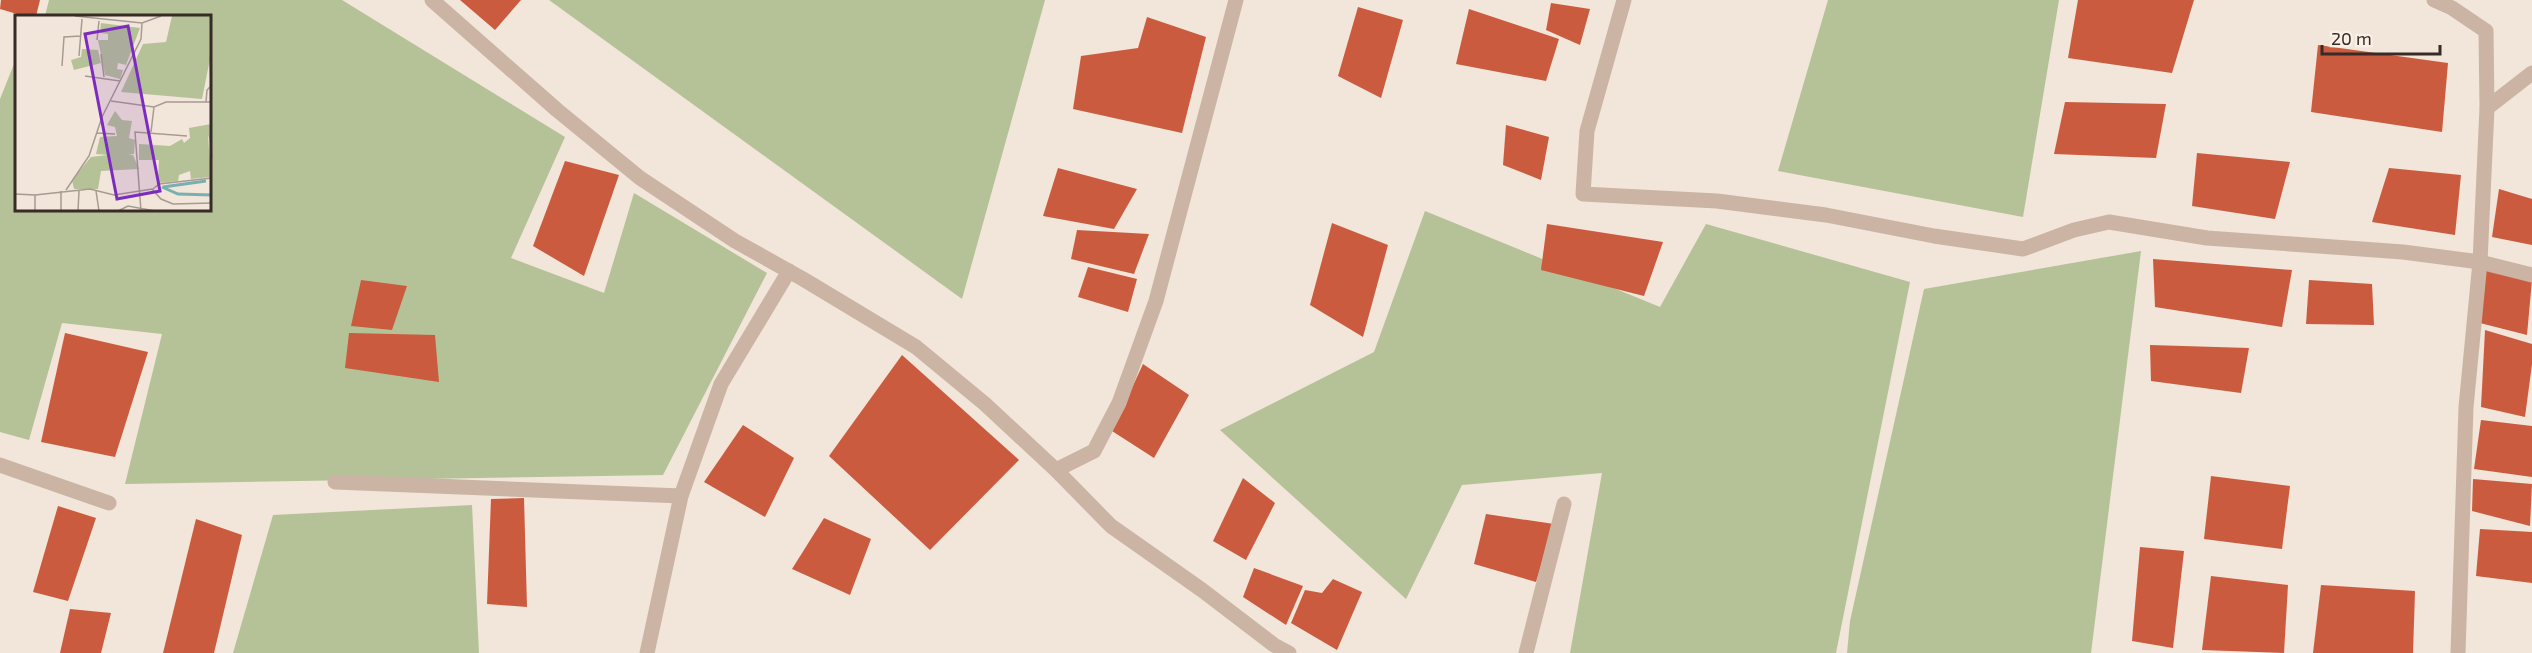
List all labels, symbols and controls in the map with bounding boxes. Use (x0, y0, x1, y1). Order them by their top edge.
inset map (15, 15, 212, 212)
scale bar (2322, 18, 2440, 56)
text: 20 m (2331, 27, 2372, 49)

